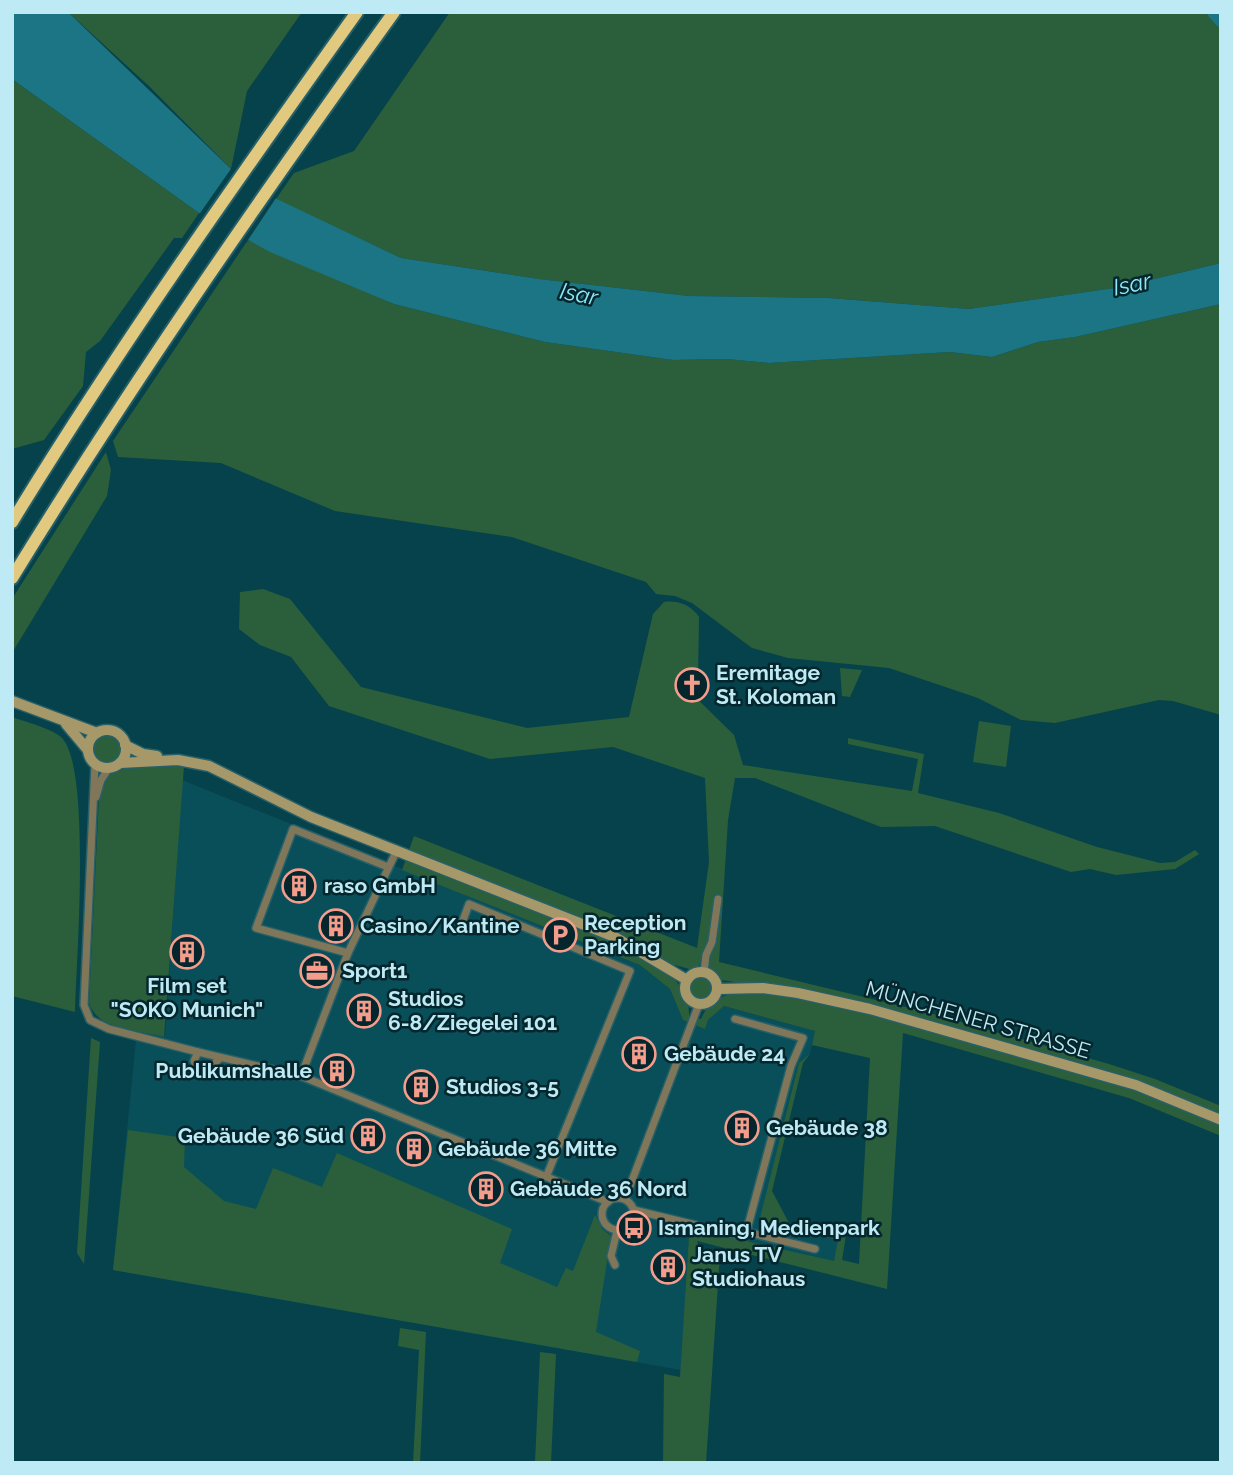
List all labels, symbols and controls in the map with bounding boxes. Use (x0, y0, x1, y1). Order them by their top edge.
water label: Isar (1111, 266, 1154, 301)
water label: Isar (558, 277, 601, 311)
place label: Eremitage St. Koloman (716, 660, 836, 709)
church icon: Eremitage St. Koloman (673, 666, 711, 704)
building icon: raso GmbH (280, 867, 318, 905)
place label: raso GmbH (324, 873, 436, 898)
building icon: Casino/Kantine (317, 907, 355, 945)
place label: Reception Parking (584, 910, 686, 959)
place label: Casino/Kantine (360, 913, 520, 938)
parking icon: Reception Parking (541, 916, 579, 954)
building icon: Film set "SOKO Munich" (168, 933, 206, 971)
office icon: Sport1 (298, 952, 336, 990)
place label: Sport1 (342, 958, 407, 983)
place label: Film set "SOKO Munich" (111, 973, 263, 1022)
street label: MÜNCHENER STRASSE (863, 975, 1093, 1064)
place label: Studios 6-8/Ziegelei 101 (388, 986, 557, 1035)
building icon: Studios 6-8/Ziegelei 101 (345, 992, 383, 1030)
building icon: Gebäude 24 (620, 1035, 658, 1073)
place label: Gebäude 24 (664, 1041, 785, 1066)
building icon: Publikumshalle (318, 1052, 356, 1090)
place label: Publikumshalle (155, 1058, 312, 1083)
building icon: Studios 3-5 (402, 1068, 440, 1106)
place label: Studios 3-5 (446, 1074, 559, 1099)
building icon: Gebäude 38 (723, 1109, 761, 1147)
place label: Gebäude 38 (766, 1115, 888, 1140)
building icon: Gebäude 36 Süd (349, 1117, 387, 1155)
place label: Gebäude 36 Süd (178, 1123, 344, 1148)
building icon: Gebäude 36 Mitte (395, 1130, 433, 1168)
place label: Gebäude 36 Mitte (438, 1136, 617, 1161)
building icon: Gebäude 36 Nord (467, 1170, 505, 1208)
place label: Gebäude 36 Nord (510, 1176, 687, 1201)
bus stop icon: Ismaning, Medienpark (615, 1209, 653, 1247)
place label: Ismaning, Medienpark (658, 1215, 880, 1240)
place label: Janus TV Studiohaus (692, 1242, 805, 1291)
building icon: Janus TV Studiohaus (649, 1248, 687, 1286)

